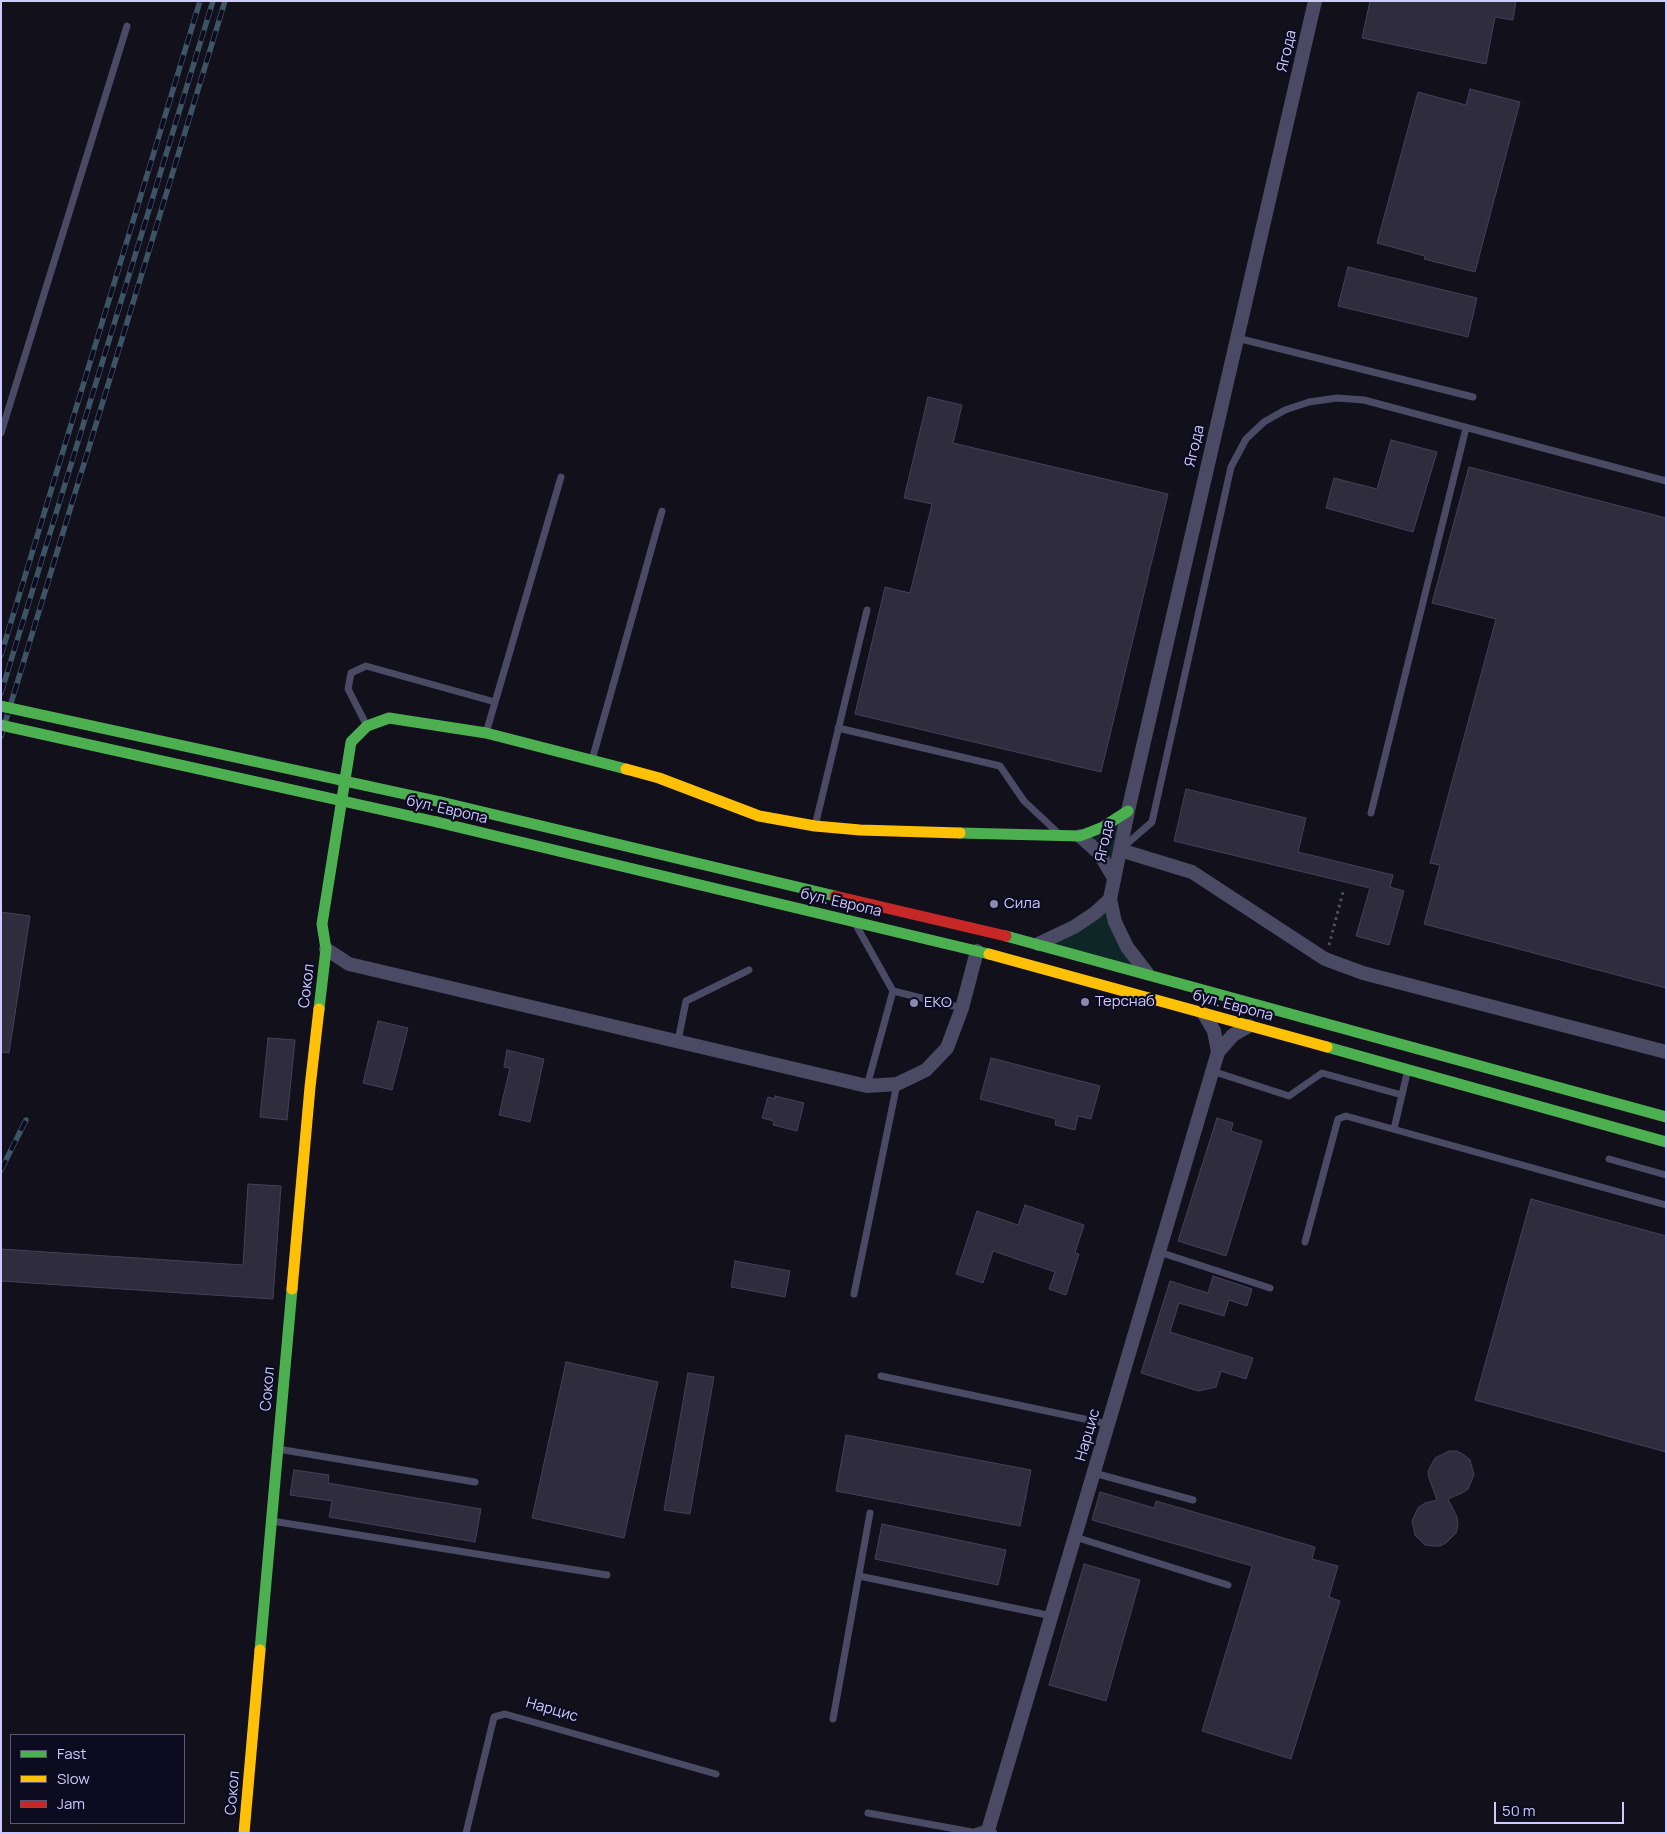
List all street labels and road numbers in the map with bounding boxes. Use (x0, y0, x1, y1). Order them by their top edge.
street label: Ягода (1273, 28, 1301, 74)
street label: Ягода (1181, 423, 1209, 469)
street label: бул. Европа (405, 792, 489, 828)
street label: Ягода (1092, 818, 1118, 864)
street label: бул. Европа (799, 885, 883, 921)
street label: Сокол (295, 963, 319, 1009)
street label: бул. Европа (1191, 987, 1275, 1025)
street label: Сокол (257, 1366, 279, 1412)
street label: Нарцис (1072, 1407, 1104, 1463)
street label: Нарцис (524, 1694, 580, 1726)
street label: Сокол (222, 1770, 244, 1816)

